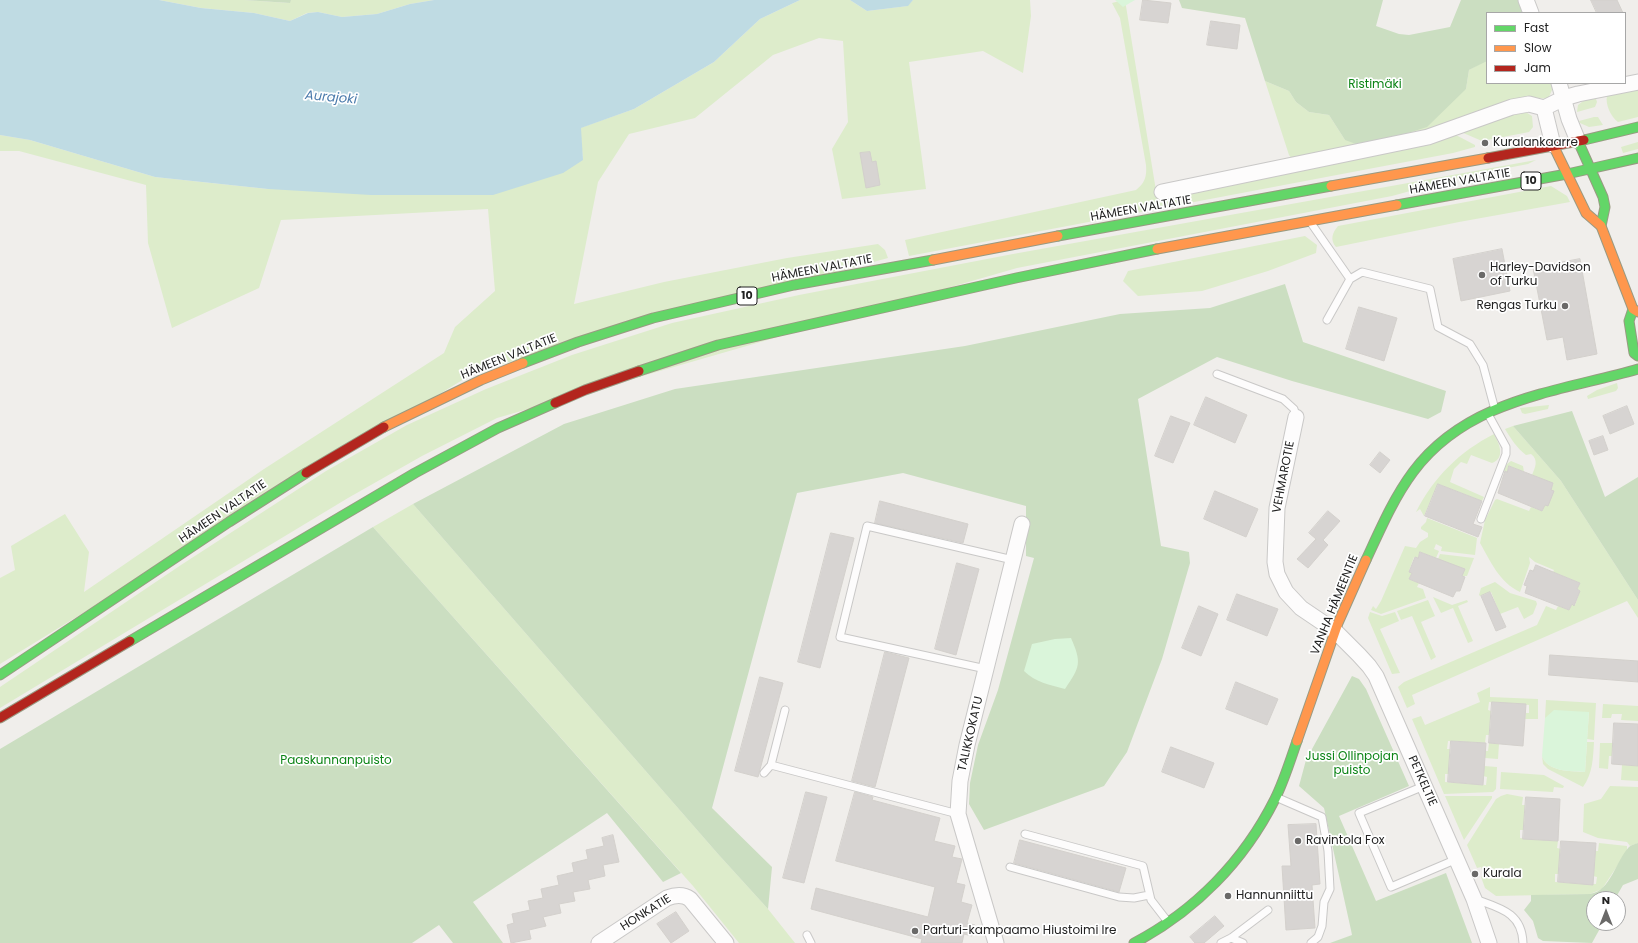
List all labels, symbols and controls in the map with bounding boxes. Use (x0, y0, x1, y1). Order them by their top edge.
legend (1486, 12, 1626, 84)
text: Fast (1524, 19, 1549, 36)
text: Slow (1524, 39, 1552, 56)
text: Jam (1524, 59, 1551, 76)
park label: Ristimäki (1348, 78, 1402, 92)
water label: Aurajoki (304, 88, 358, 108)
place label: Kuralankaarre (1493, 136, 1578, 150)
marker: Kuralankaarre (1480, 138, 1490, 148)
street label: HÄMEEN VALTATIE (1408, 166, 1512, 198)
road number: 10 (1521, 172, 1541, 190)
street label: HÄMEEN VALTATIE (1089, 193, 1193, 225)
street label: HÄMEEN VALTATIE (770, 252, 874, 286)
place label: Harley-Davidson of Turku (1490, 261, 1591, 289)
marker: Harley-Davidson of Turku (1477, 270, 1487, 280)
road number: 10 (737, 287, 757, 305)
place label: Rengas Turku (1476, 299, 1557, 313)
marker: Rengas Turku (1560, 301, 1570, 311)
street label: HÄMEEN VALTATIE (459, 331, 559, 383)
street label: VEHMAROTIE (1270, 440, 1298, 514)
street label: HÄMEEN VALTATIE (177, 477, 269, 547)
street label: VANHA HÄMEENTIE (1308, 553, 1362, 657)
street label: TALIKKOKATU (955, 695, 987, 773)
park label: Jussi Ollinpojan puisto (1305, 750, 1399, 778)
park label: Paaskunnanpuisto (280, 754, 392, 768)
street label: PETKELTIE (1404, 754, 1440, 808)
place label: Ravintola Fox (1306, 834, 1385, 848)
marker: Ravintola Fox (1293, 836, 1303, 846)
place label: Kurala (1483, 867, 1522, 881)
marker: Kurala (1470, 869, 1480, 879)
place label: Hannunniittu (1236, 889, 1313, 903)
marker: Hannunniittu (1223, 891, 1233, 901)
north arrow (1586, 891, 1626, 931)
street label: HONKATIE (618, 892, 674, 934)
text: N (1602, 892, 1610, 908)
place label: Parturi-kampaamo Hiustoimi Ire (923, 924, 1116, 938)
marker: Parturi-kampaamo Hiustoimi Ire (910, 926, 920, 936)

